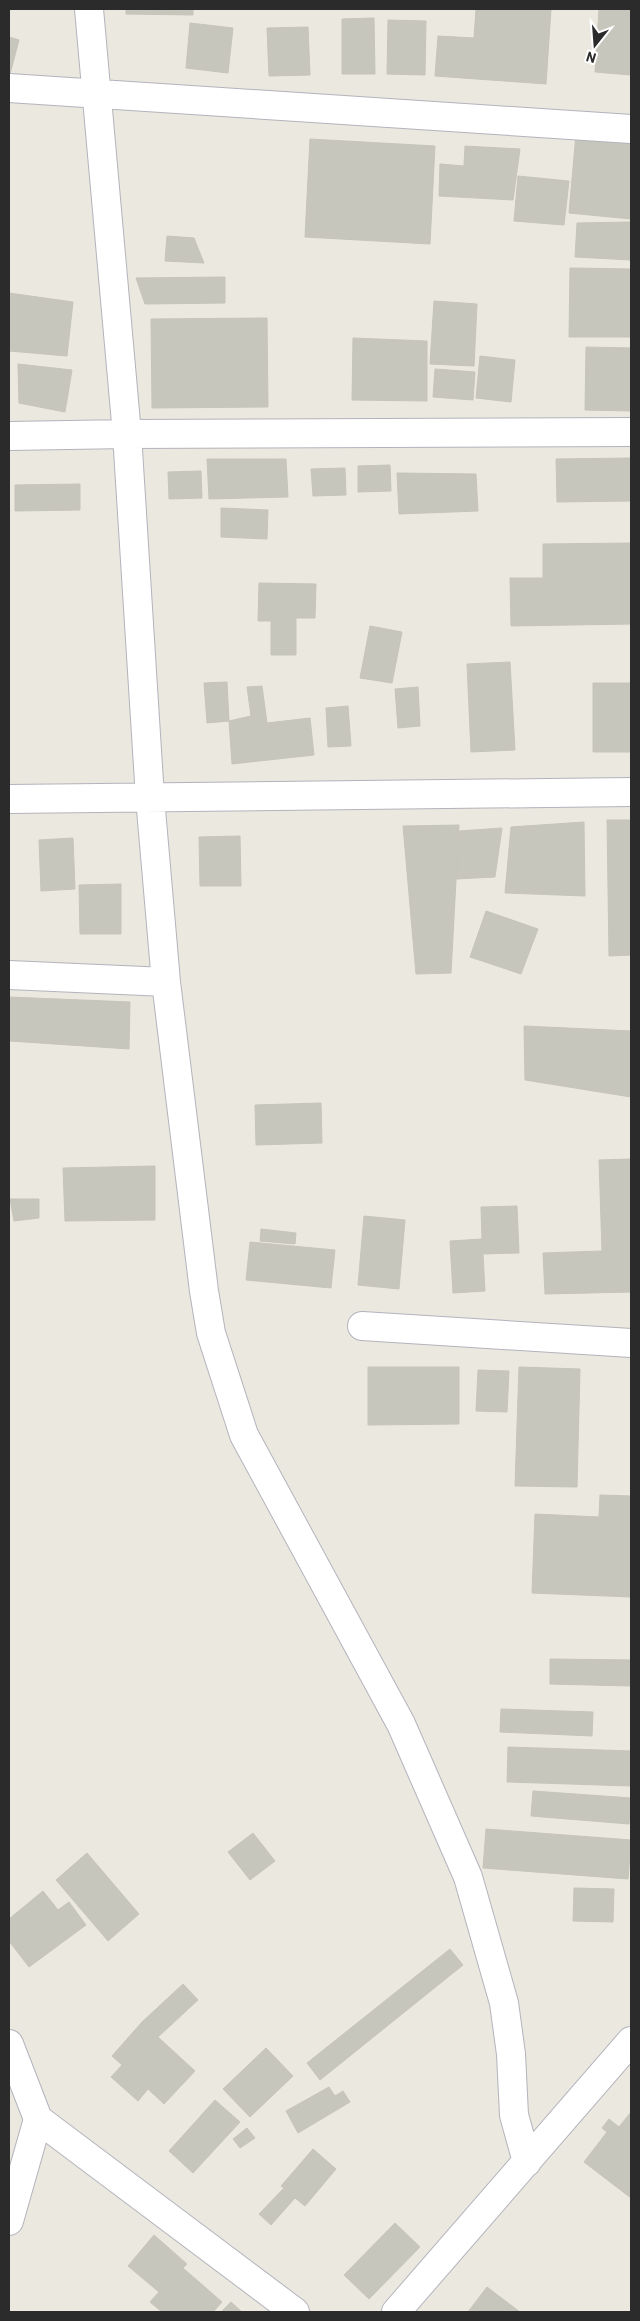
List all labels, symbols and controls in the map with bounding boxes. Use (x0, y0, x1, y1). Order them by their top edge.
north arrow (570, 20, 620, 70)
text: N (584, 48, 598, 67)

